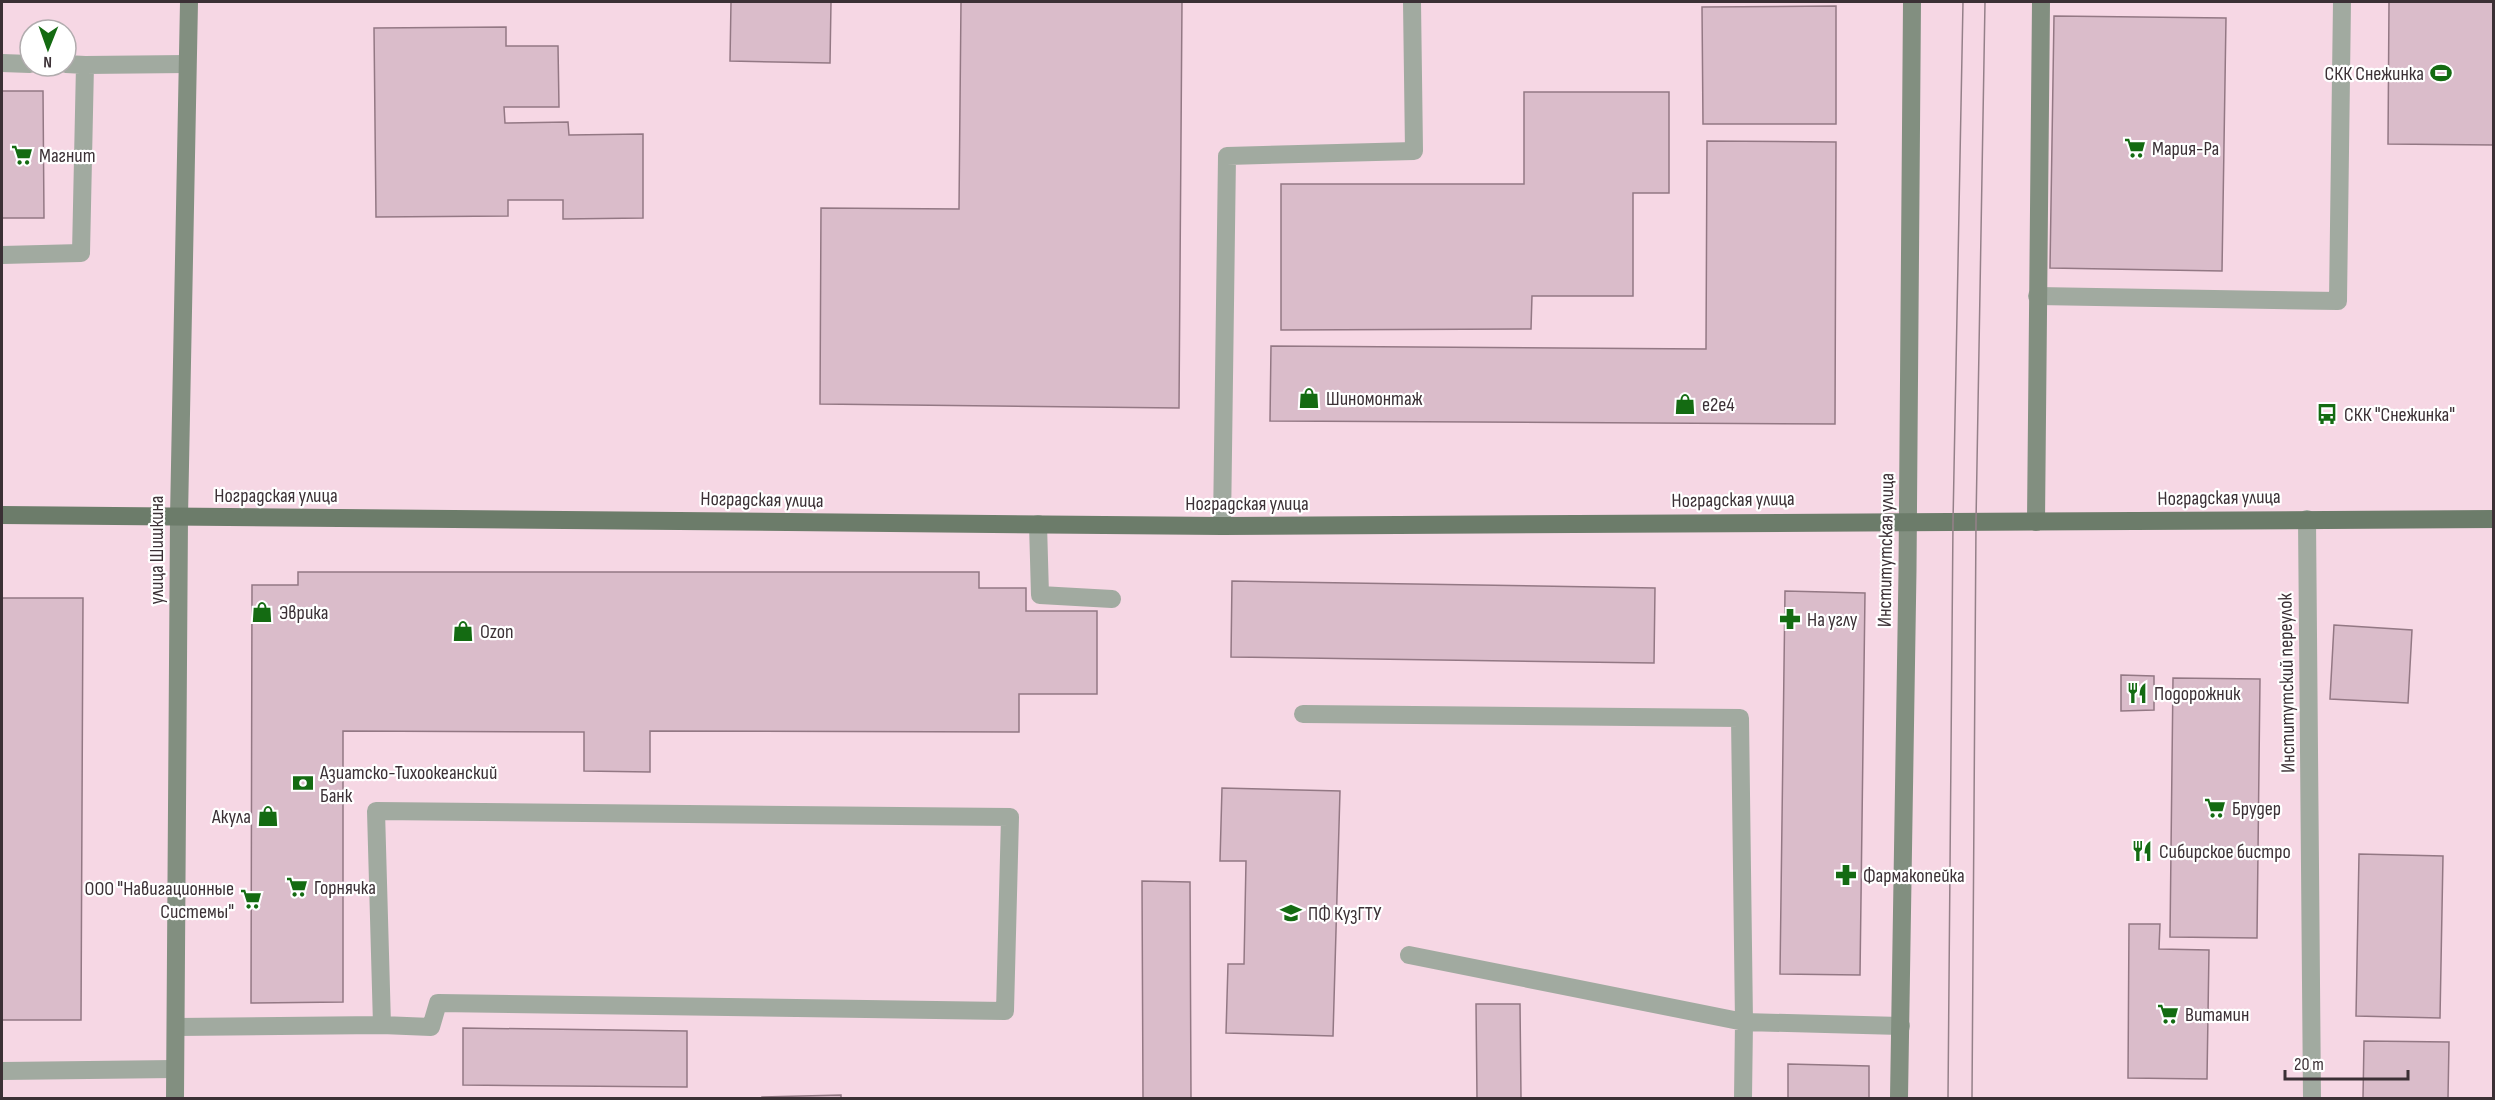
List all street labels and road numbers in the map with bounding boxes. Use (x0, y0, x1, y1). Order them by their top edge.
street label: Институтская улица (1873, 473, 1899, 627)
street label: Ноградская улица (214, 484, 338, 508)
street label: Ноградская улица (2157, 485, 2281, 511)
street label: Ноградская улица (700, 487, 824, 513)
street label: Ноградская улица (1671, 487, 1795, 513)
street label: Ноградская улица (1185, 492, 1309, 516)
street label: улица Шишкина (145, 496, 169, 604)
street label: Институтский переулок (2273, 592, 2301, 773)

